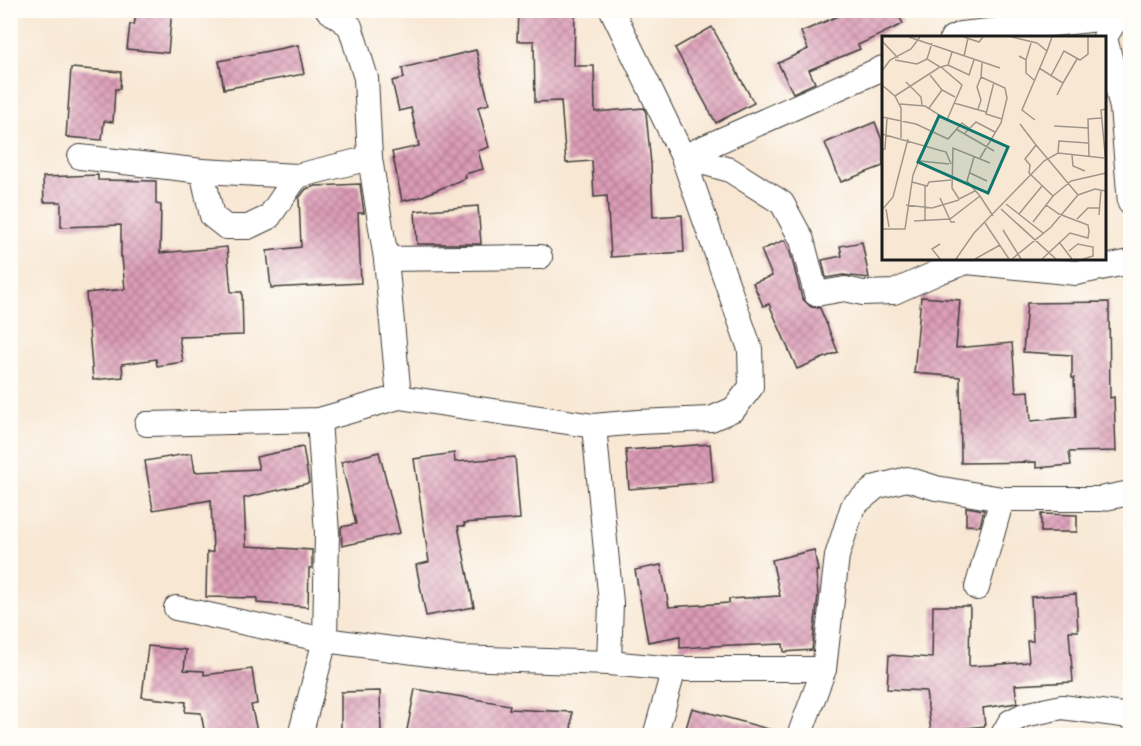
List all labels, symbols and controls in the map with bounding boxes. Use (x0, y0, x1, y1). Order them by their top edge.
inset map (882, 36, 1105, 260)

